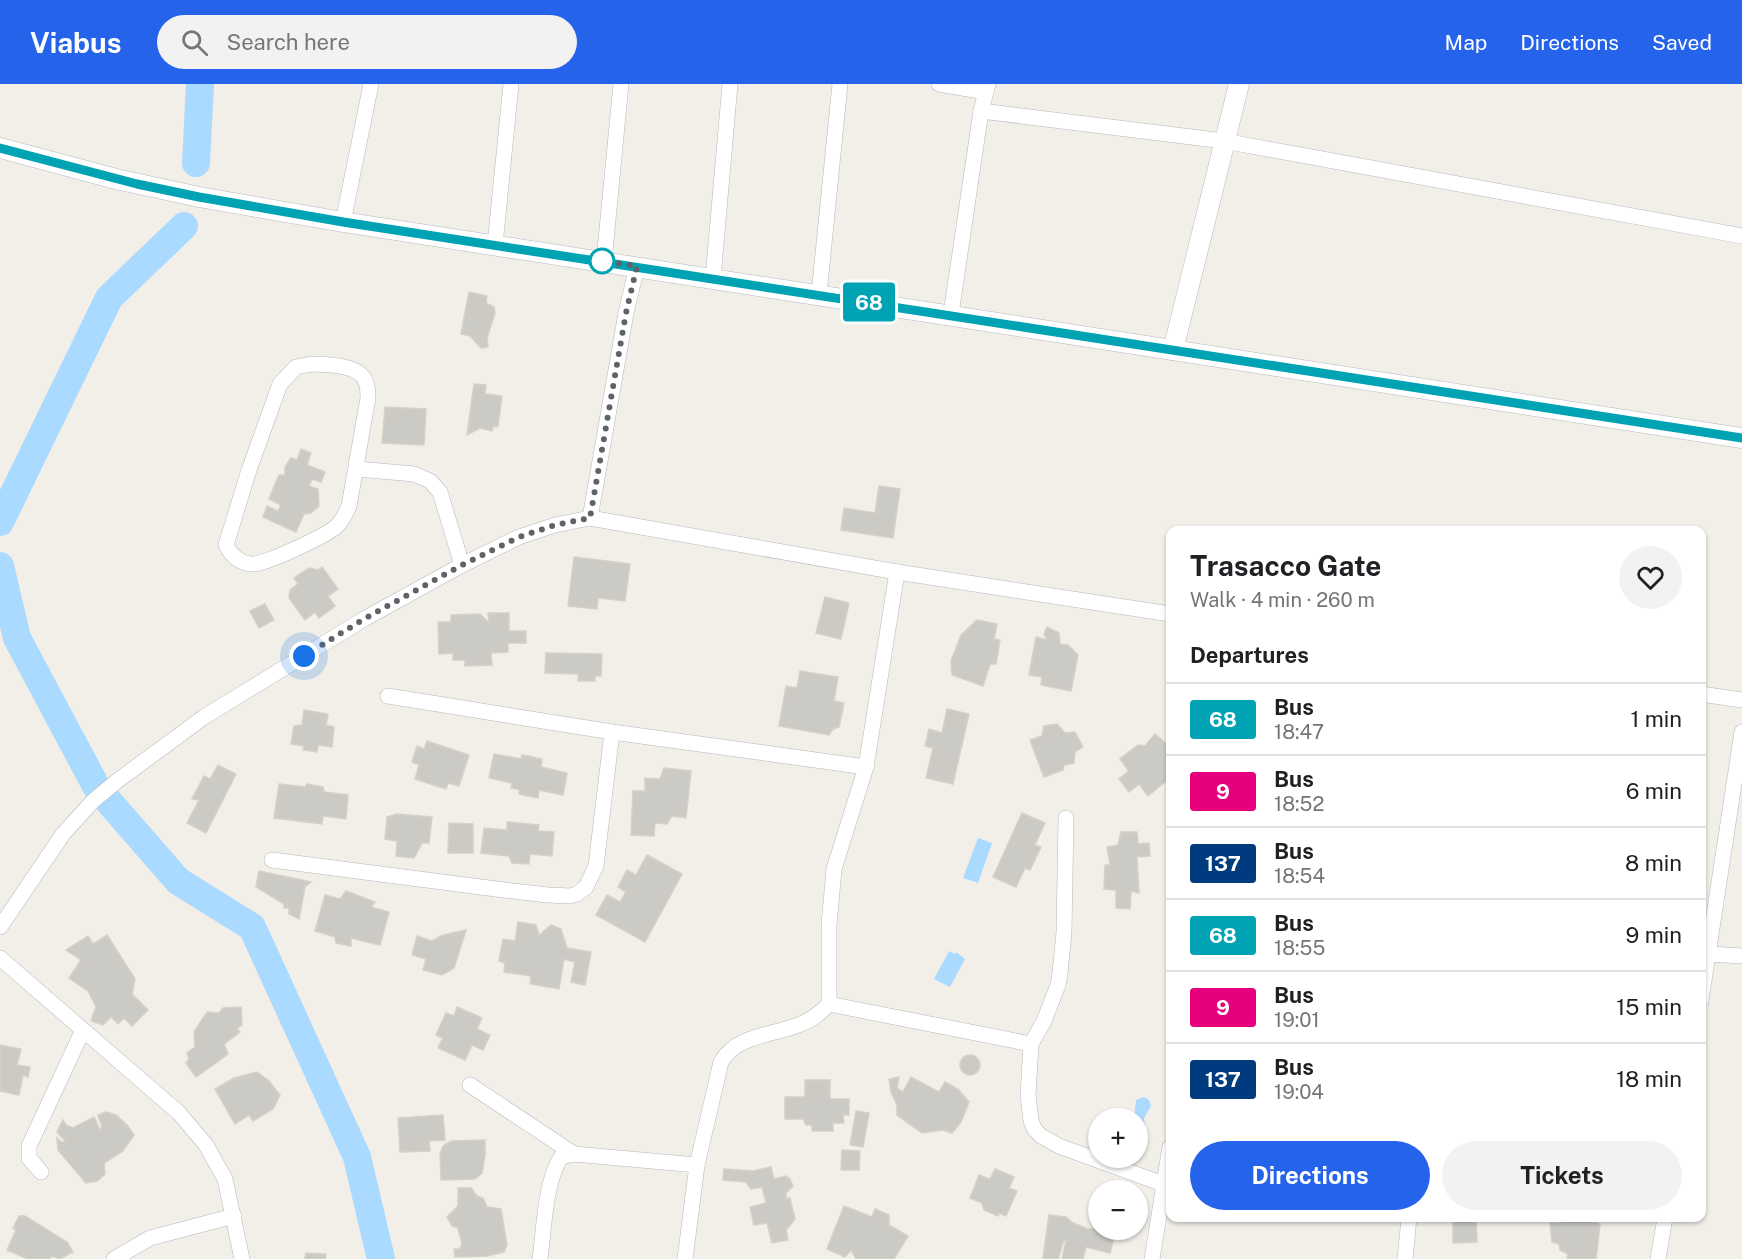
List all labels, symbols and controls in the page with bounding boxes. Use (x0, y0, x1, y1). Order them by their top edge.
search box (157, 15, 577, 69)
text: Viabus (30, 26, 121, 59)
icon: search (178, 26, 211, 59)
text: Search here (226, 29, 350, 55)
text: Map (1445, 30, 1487, 55)
text: Directions (1520, 30, 1619, 55)
text: Saved (1652, 30, 1712, 55)
unlabelled marker (589, 248, 615, 274)
line badge: 68 (842, 282, 896, 322)
text: 68 (855, 290, 883, 315)
button: heart (1619, 546, 1682, 609)
text: Trasacco Gate (1190, 549, 1381, 582)
text: Walk · 4 min · 260 m (1190, 588, 1375, 612)
your location (289, 641, 319, 671)
text: Departures (1190, 642, 1309, 668)
text: Bus (1274, 694, 1314, 720)
text: 1 min (1630, 706, 1682, 732)
text: 68 (1209, 707, 1237, 732)
text: 18:47 (1274, 720, 1324, 744)
text: Bus (1274, 766, 1314, 792)
text: 6 min (1626, 778, 1682, 804)
text: 9 (1216, 779, 1230, 804)
text: 18:52 (1274, 792, 1324, 816)
text: Bus (1274, 838, 1314, 864)
text: 8 min (1625, 850, 1682, 876)
text: 137 (1205, 851, 1241, 876)
text: 18:54 (1274, 864, 1325, 888)
text: Bus (1274, 910, 1314, 936)
text: 9 min (1626, 922, 1682, 948)
text: 68 (1209, 923, 1237, 948)
text: 18:55 (1274, 936, 1325, 960)
text: Bus (1274, 982, 1314, 1008)
text: 15 min (1616, 994, 1682, 1020)
text: 9 (1216, 995, 1230, 1020)
text: 19:01 (1274, 1008, 1320, 1032)
text: Bus (1274, 1054, 1314, 1080)
text: 18 min (1616, 1066, 1682, 1092)
text: 137 (1205, 1067, 1241, 1092)
text: 19:04 (1274, 1080, 1324, 1104)
map controls (1088, 1108, 1148, 1240)
button: + (1088, 1108, 1148, 1168)
button: Directions (1190, 1141, 1430, 1210)
button: Tickets (1442, 1141, 1682, 1210)
button: − (1088, 1180, 1148, 1240)

